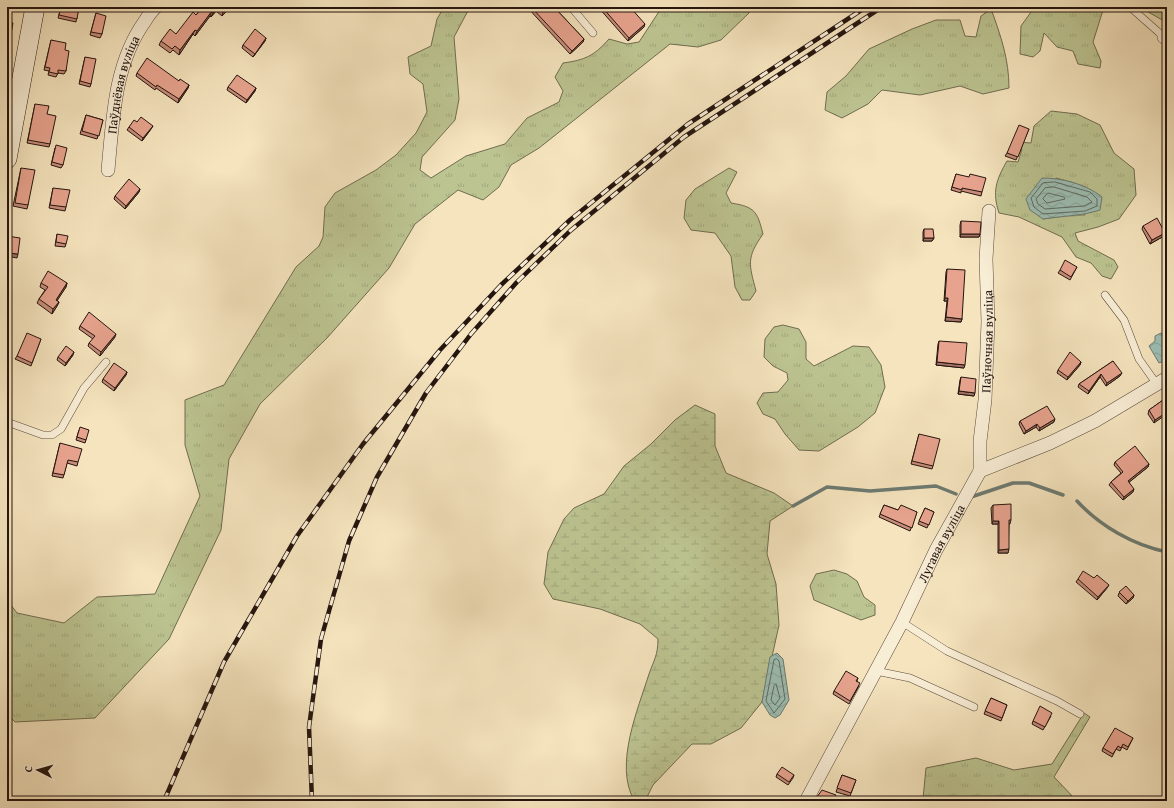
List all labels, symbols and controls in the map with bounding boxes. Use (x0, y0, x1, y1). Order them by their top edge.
street label: Паўднёвая вуліца (102, 31, 145, 135)
street label: Паўночная вуліца (976, 289, 998, 393)
street label: Лугавая вуліца (913, 500, 970, 586)
north arrow (18, 750, 58, 790)
text: С (20, 765, 36, 773)

